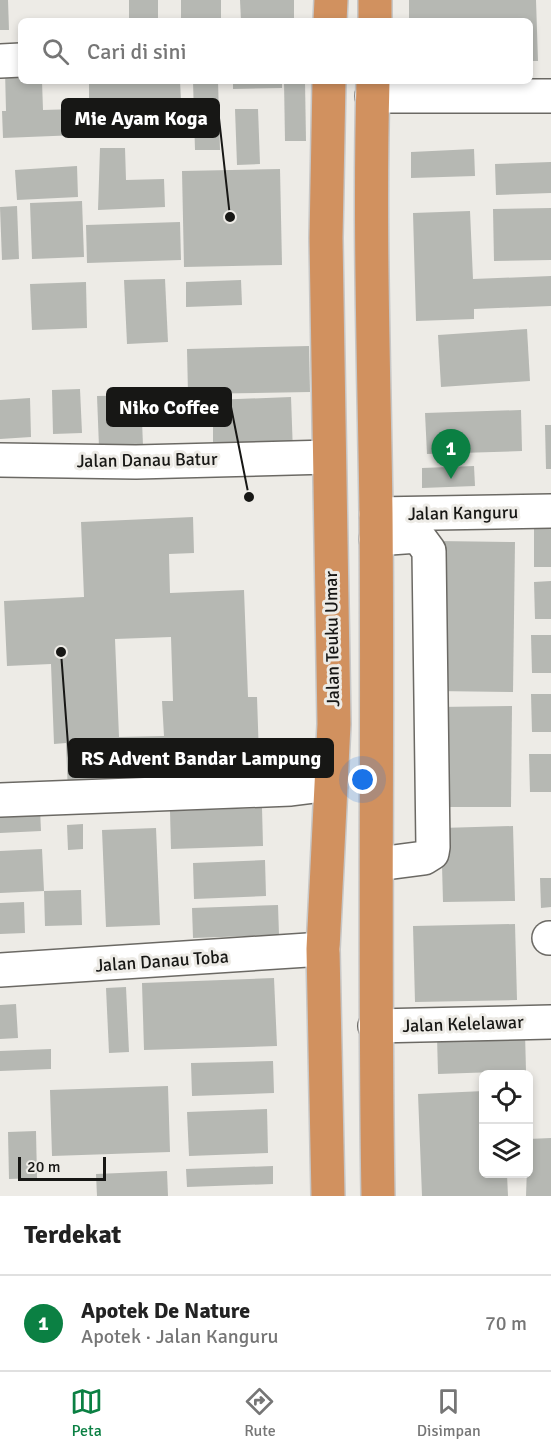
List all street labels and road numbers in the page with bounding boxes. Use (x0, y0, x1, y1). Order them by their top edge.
street label: Jalan Danau Batur (76, 448, 218, 472)
street label: Jalan Kanguru (408, 501, 518, 525)
street label: Jalan Teuku Umar (320, 571, 344, 707)
street label: Jalan Danau Toba (95, 945, 229, 977)
street label: Jalan Kelelawar (402, 1011, 524, 1037)

